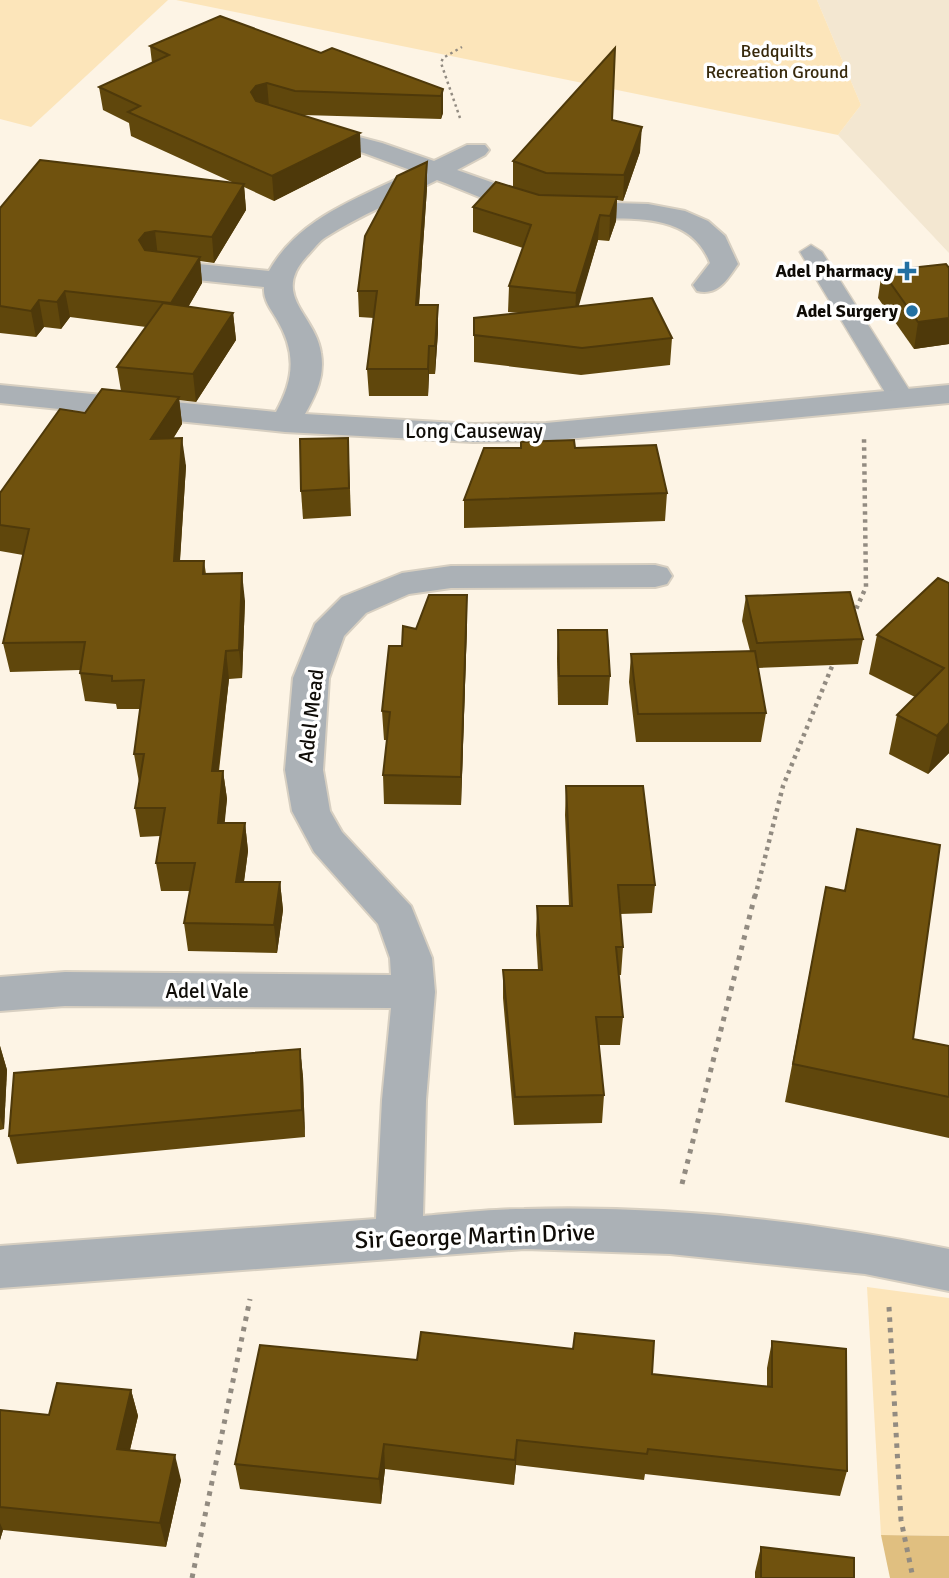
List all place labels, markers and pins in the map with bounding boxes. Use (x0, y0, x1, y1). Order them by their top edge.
place label: Adel Pharmacy (776, 260, 893, 282)
marker: Adel Pharmacy (899, 263, 915, 279)
place label: Adel Surgery (796, 300, 898, 322)
marker: Adel Surgery (904, 303, 920, 319)

